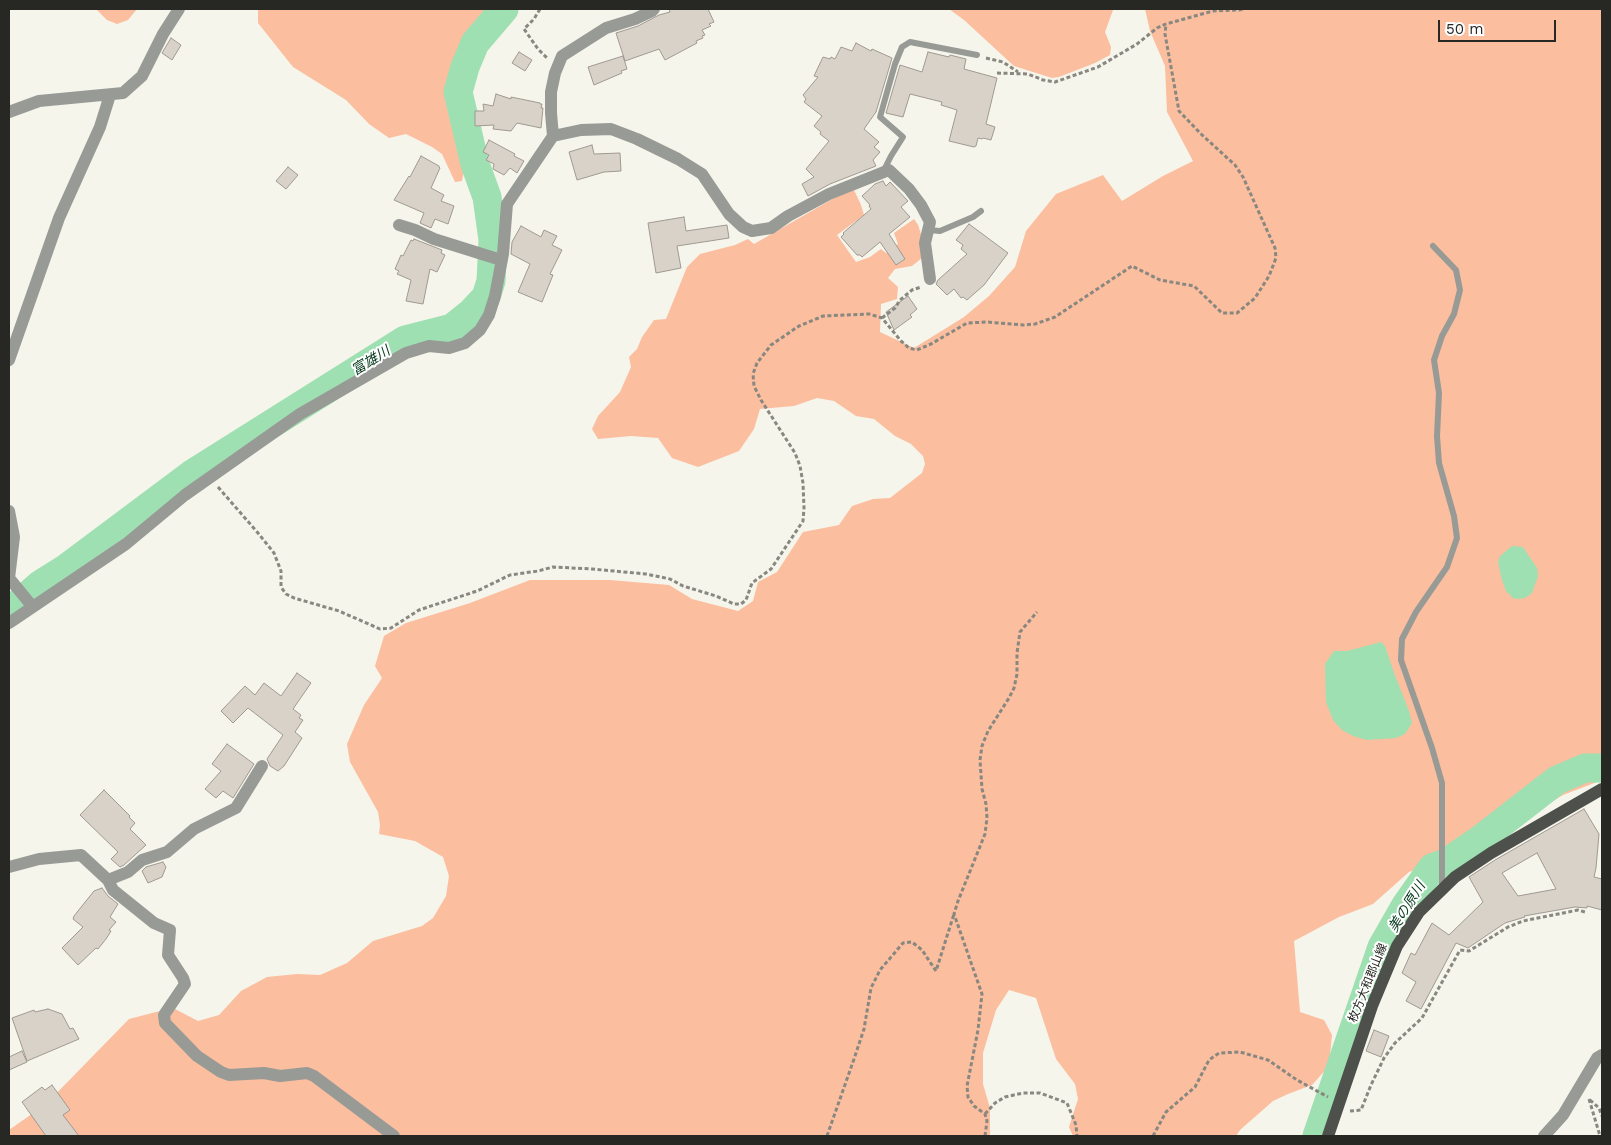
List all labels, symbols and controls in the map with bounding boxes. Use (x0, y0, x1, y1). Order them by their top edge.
scale bar (1441, 10, 1558, 42)
text: 50 m (1446, 20, 1483, 38)
water label: 富雄川 (349, 343, 393, 379)
water label: 美の原川 (1385, 879, 1429, 935)
street label: 枚方大和郡山線 (1346, 941, 1390, 1025)

